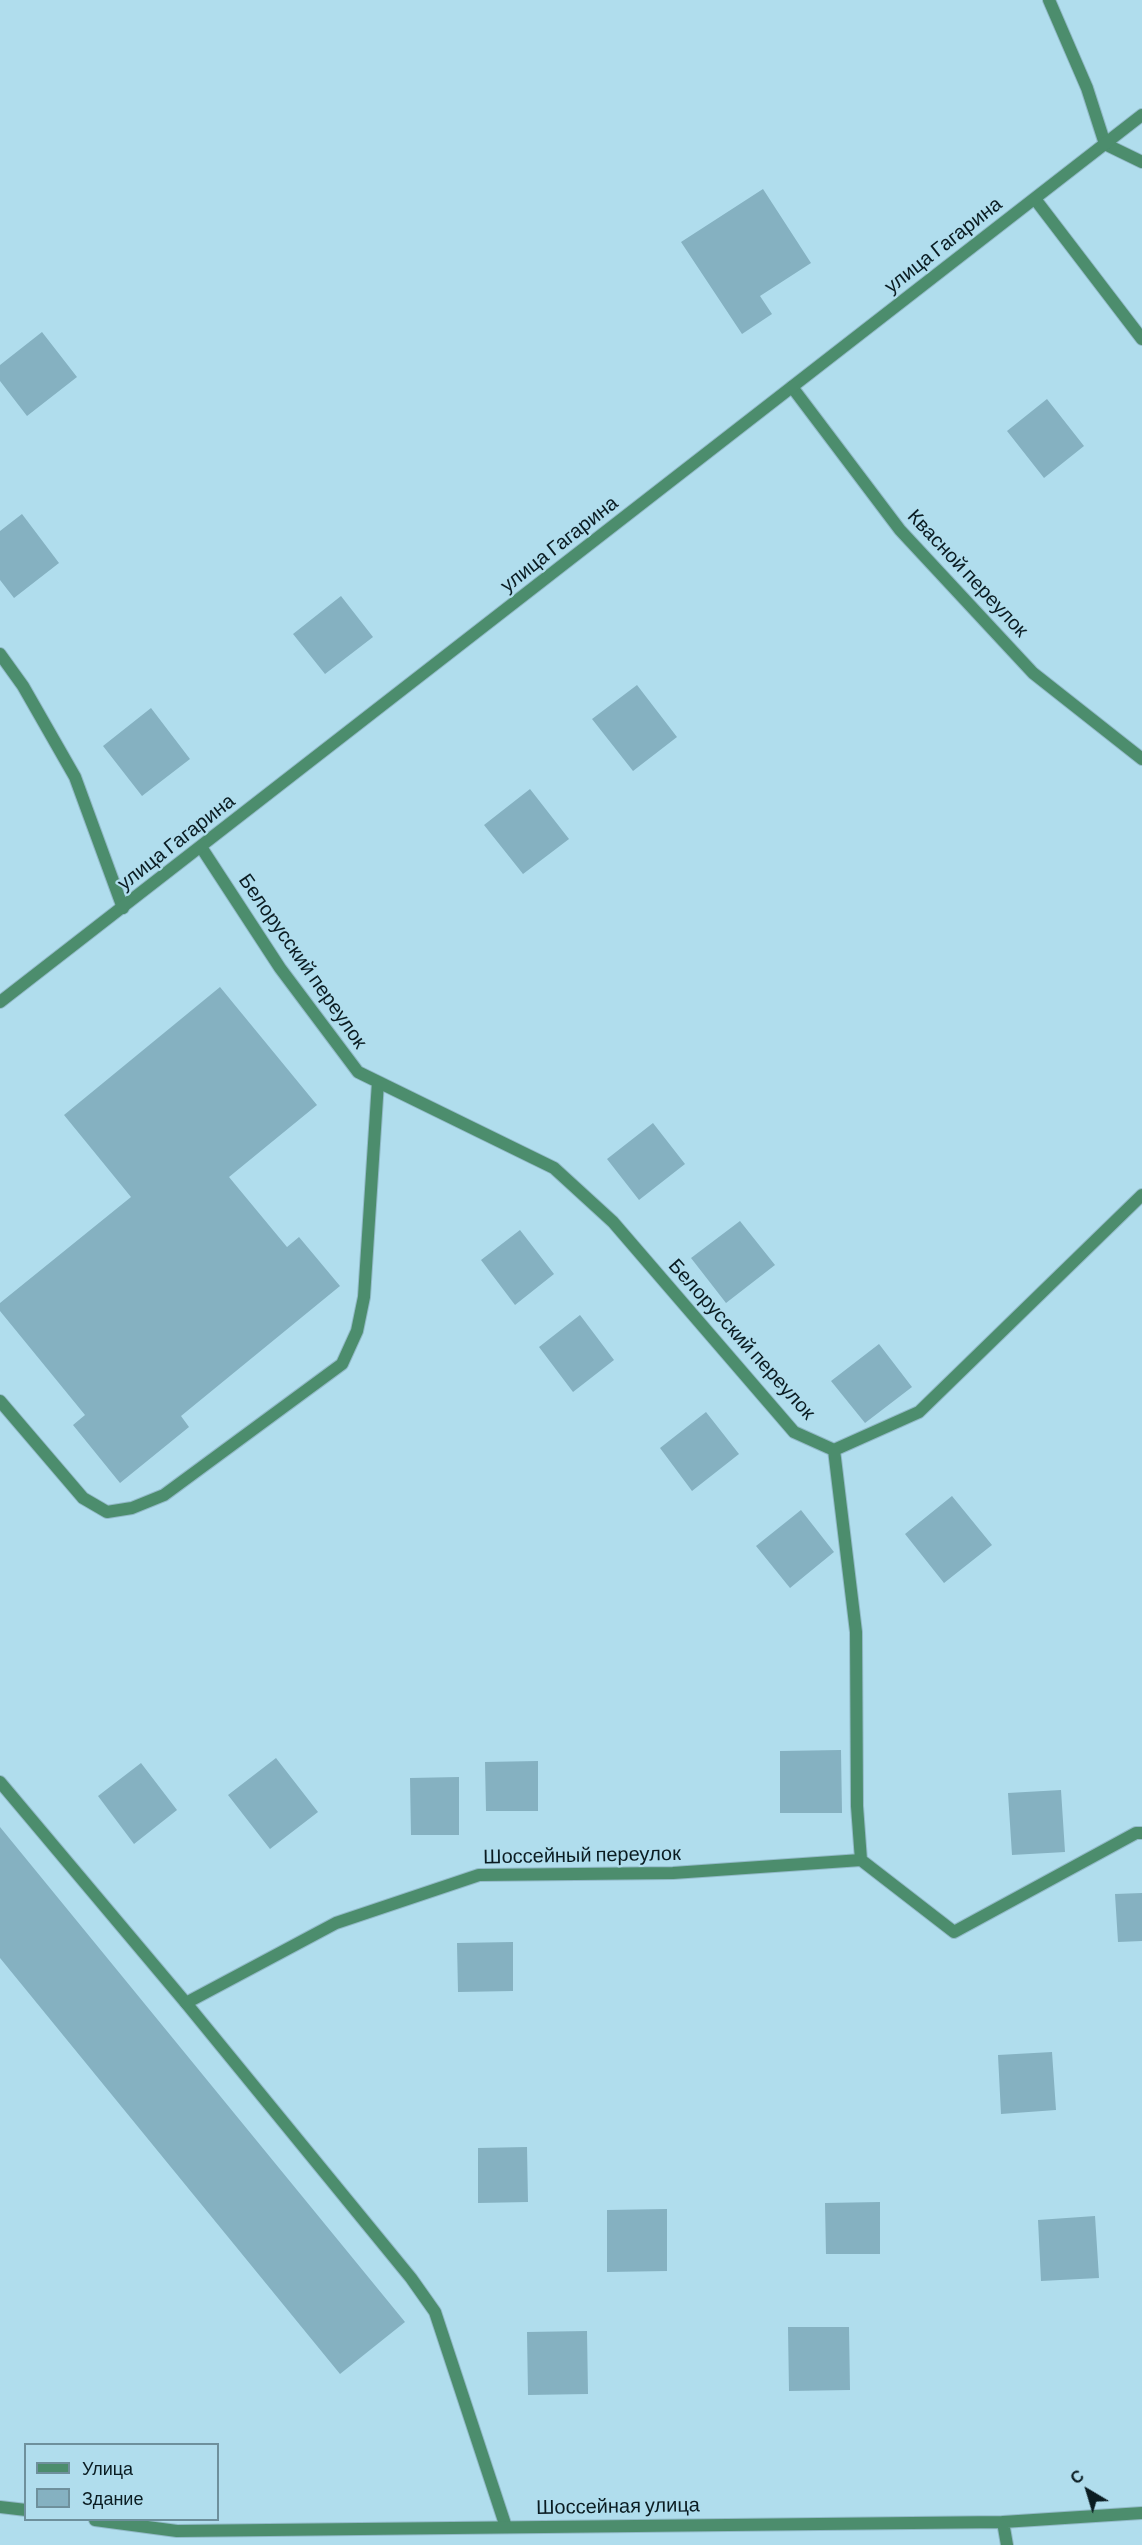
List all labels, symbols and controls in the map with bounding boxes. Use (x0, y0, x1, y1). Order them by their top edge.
street label: улица Гагарина (880, 192, 1006, 298)
street label: улица Гагарина (496, 491, 622, 597)
street label: Квасной переулок (903, 504, 1033, 642)
street label: улица Гагарина (113, 789, 239, 895)
street label: Белорусский переулок (234, 869, 372, 1053)
street label: Белорусский переулок (664, 1254, 820, 1424)
street label: Шоссейный переулок (483, 1841, 681, 1869)
legend (24, 2443, 219, 2521)
text: Улица (82, 2457, 133, 2479)
north arrow (1058, 2461, 1118, 2521)
text: С (1066, 2465, 1087, 2487)
text: Здание (82, 2487, 143, 2509)
street label: Шоссейная улица (536, 2493, 700, 2519)

